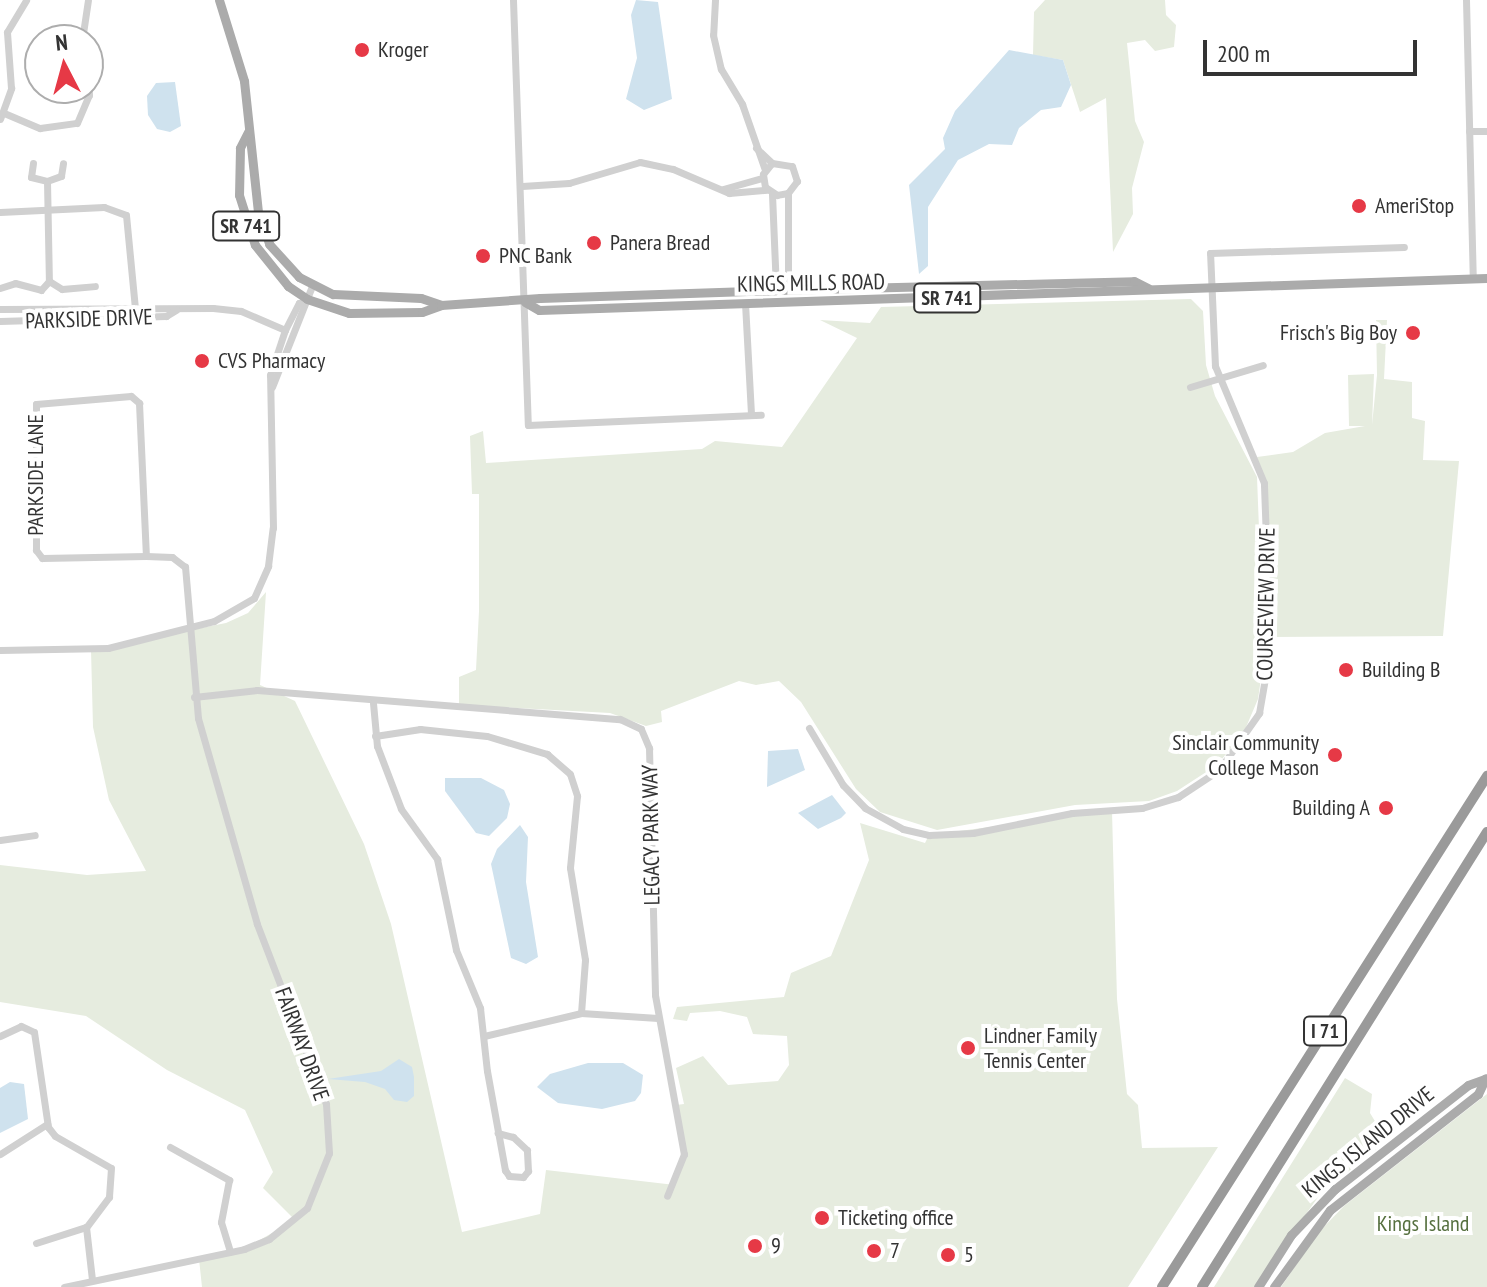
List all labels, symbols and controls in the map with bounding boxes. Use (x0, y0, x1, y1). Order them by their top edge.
north arrow (24, 24, 104, 104)
scale bar (1207, 24, 1421, 74)
text: N (54, 28, 69, 57)
place label: Kroger (378, 37, 429, 63)
text: 200 m (1217, 38, 1270, 69)
marker: Kroger (353, 41, 371, 59)
place label: AmeriStop (1375, 193, 1454, 219)
marker: AmeriStop (1350, 197, 1368, 215)
road number: SR 741 (212, 210, 280, 242)
place label: Panera Bread (610, 230, 710, 256)
marker: Panera Bread (585, 234, 603, 252)
place label: PNC Bank (499, 243, 573, 269)
marker: PNC Bank (474, 247, 492, 265)
street label: KINGS MILLS ROAD (737, 269, 885, 297)
road number: SR 741 (913, 282, 981, 314)
street label: PARKSIDE DRIVE (25, 304, 153, 334)
place label: Frisch's Big Boy (1280, 320, 1397, 346)
marker: Frisch's Big Boy (1404, 324, 1422, 342)
place label: CVS Pharmacy (218, 348, 325, 374)
marker: CVS Pharmacy (193, 352, 211, 370)
street label: PARKSIDE LANE (23, 414, 49, 536)
street label: COURSEVIEW DRIVE (1251, 527, 1281, 681)
place label: Building B (1362, 657, 1440, 683)
marker: Building B (1337, 661, 1355, 679)
place label: Sinclair Community College Mason (1172, 729, 1319, 780)
marker: Sinclair Community College Mason (1326, 746, 1344, 764)
street label: LEGACY PARK WAY (637, 764, 665, 906)
place label: Building A (1292, 795, 1370, 821)
marker: Building A (1377, 799, 1395, 817)
street label: FAIRWAY DRIVE (269, 983, 335, 1105)
road number: I 71 (1303, 1015, 1347, 1047)
place label: Lindner Family Tennis Center (984, 1022, 1097, 1074)
marker: Lindner Family Tennis Center (959, 1039, 977, 1057)
street label: KINGS ISLAND DRIVE (1297, 1081, 1439, 1203)
place label: Ticketing office (838, 1205, 954, 1231)
marker: Ticketing office (813, 1209, 831, 1227)
park label: Kings Island (1377, 1211, 1469, 1237)
place label: 9 (771, 1233, 781, 1259)
marker: 9 (746, 1237, 764, 1255)
place label: 7 (890, 1238, 900, 1264)
marker: 7 (865, 1242, 883, 1260)
place label: 5 (964, 1242, 974, 1268)
marker: 5 (939, 1246, 957, 1264)

